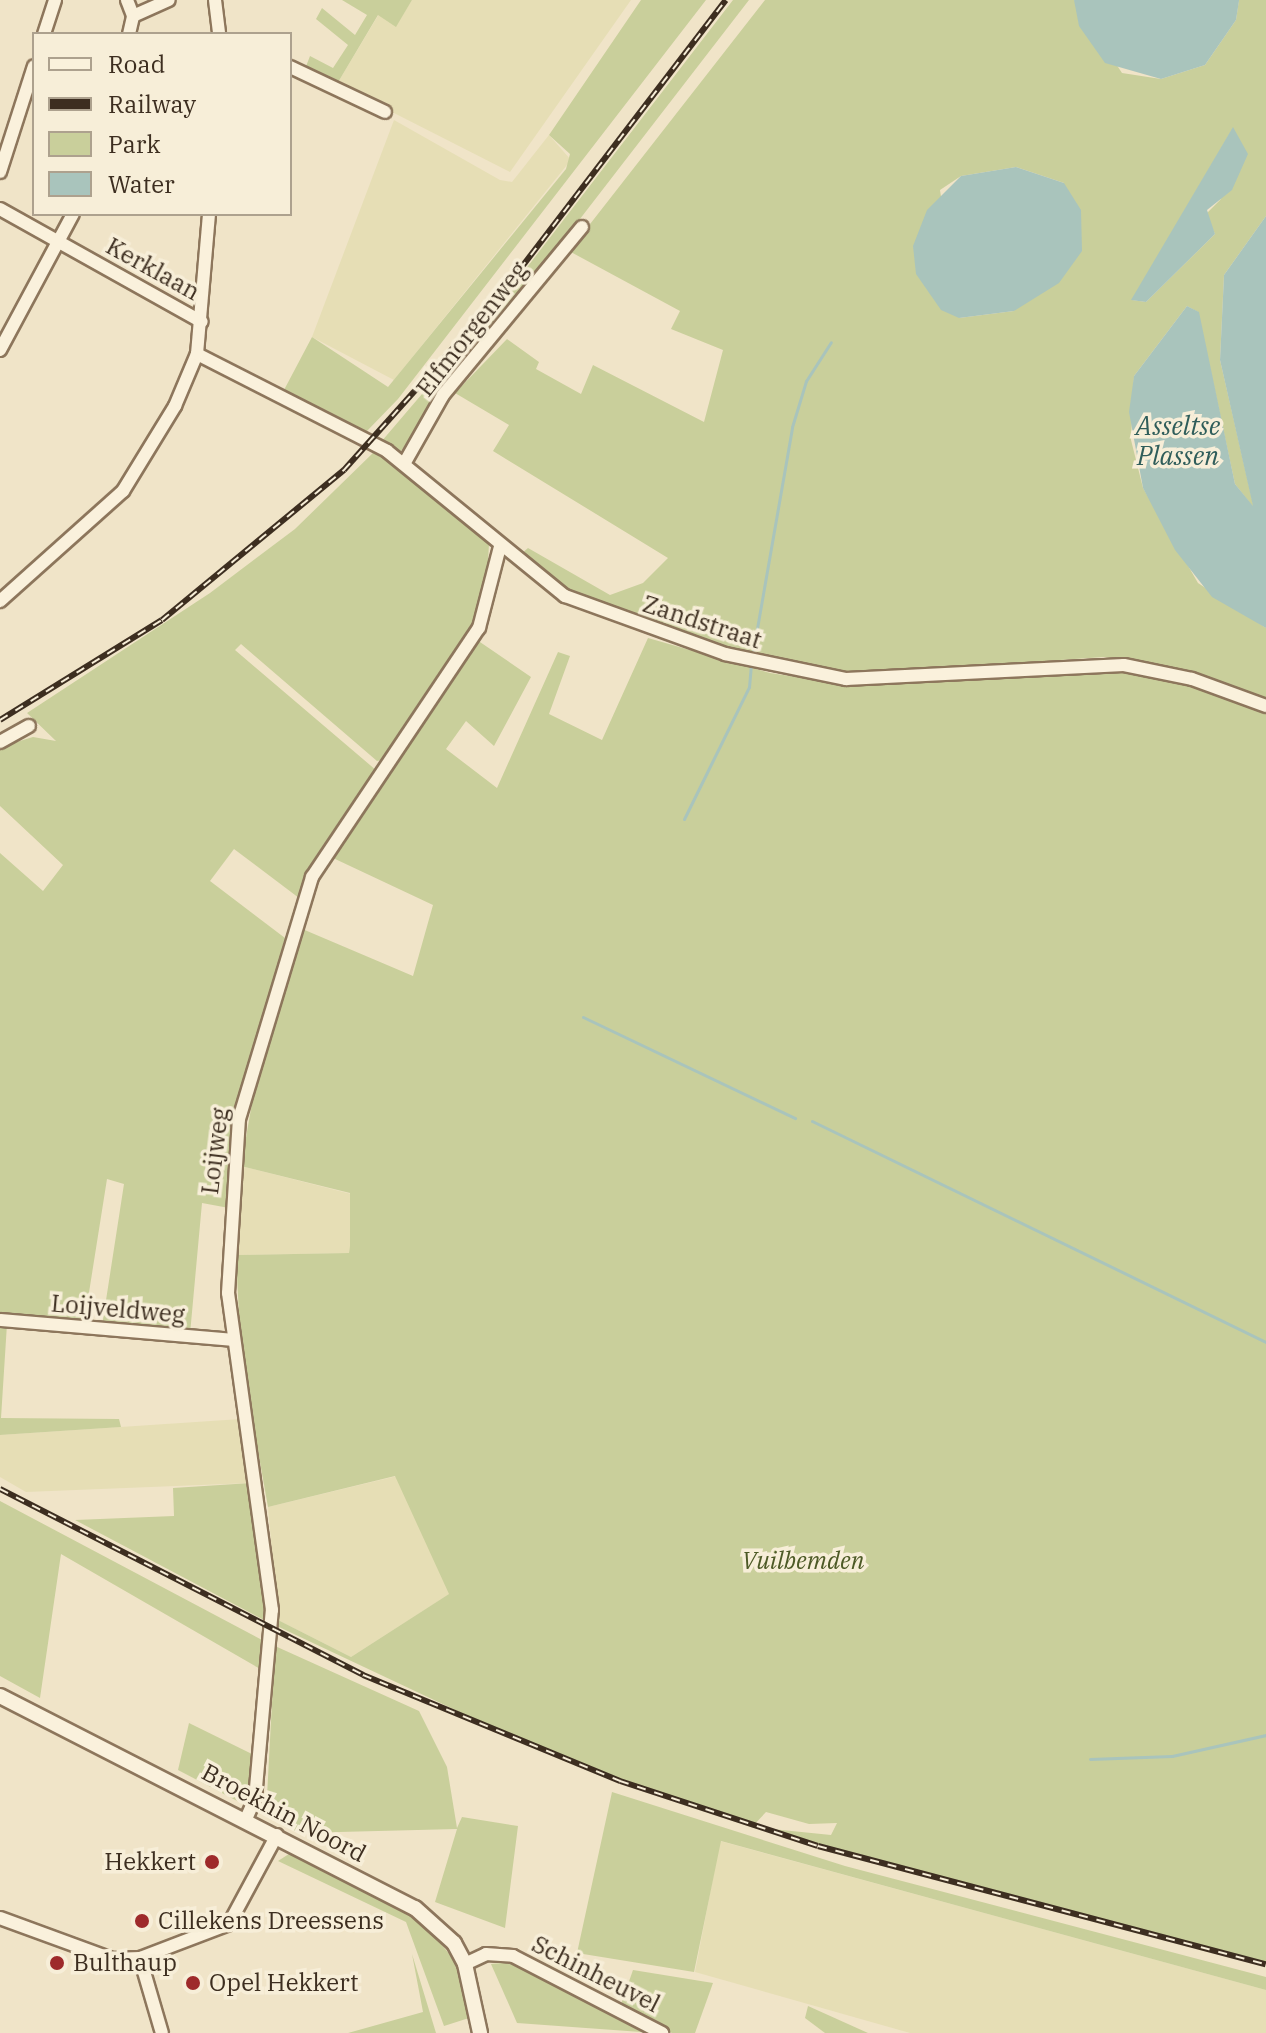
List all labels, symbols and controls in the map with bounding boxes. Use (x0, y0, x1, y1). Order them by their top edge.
legend (32, 32, 292, 216)
text: Road (108, 48, 165, 80)
text: Railway (108, 88, 196, 120)
text: Park (108, 128, 160, 160)
text: Water (108, 168, 175, 200)
street label: Kerklaan (101, 232, 205, 306)
street label: Elfmorgenweg (410, 256, 534, 402)
water label: Asseltse Plassen (1136, 410, 1220, 472)
street label: Zandstraat (639, 589, 765, 655)
street label: Loijweg (195, 1106, 235, 1196)
street label: Loijveldweg (50, 1289, 186, 1329)
park label: Vuilbemden (742, 1547, 864, 1575)
street label: Broekhin Noord (197, 1758, 371, 1868)
place label: Hekkert (104, 1848, 196, 1876)
marker: Hekkert (203, 1853, 221, 1871)
place label: Cillekens Dreessens (158, 1907, 384, 1935)
marker: Cillekens Dreessens (133, 1912, 151, 1930)
street label: Schinheuvel (527, 1929, 665, 2019)
place label: Bulthaup (73, 1949, 177, 1977)
marker: Bulthaup (48, 1954, 66, 1972)
place label: Opel Hekkert (209, 1969, 358, 1997)
marker: Opel Hekkert (184, 1974, 202, 1992)

